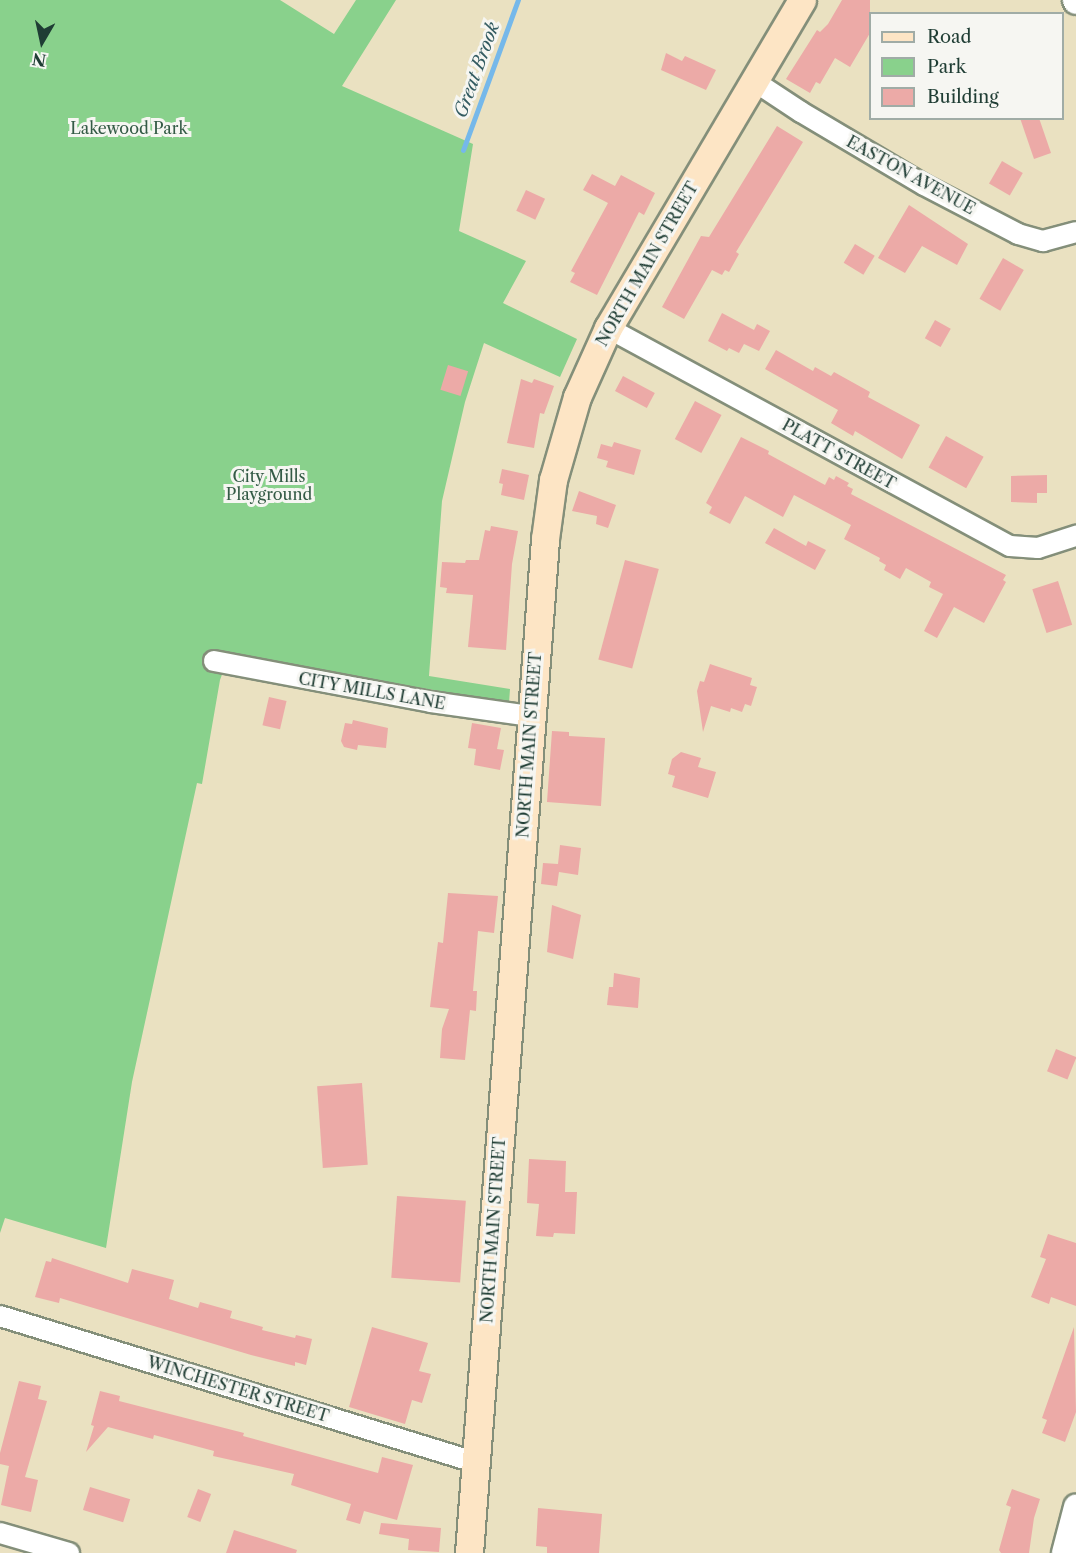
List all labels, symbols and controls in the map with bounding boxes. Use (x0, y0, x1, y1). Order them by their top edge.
north arrow (12, 12, 72, 72)
legend (869, 12, 1064, 120)
water label: Great Brook (450, 19, 504, 121)
text: Road (927, 26, 972, 48)
text: N (31, 49, 48, 71)
text: Park (927, 56, 966, 78)
text: Building (927, 86, 999, 108)
park label: Lakewood Park (70, 118, 188, 138)
street label: EASTON AVENUE (843, 132, 979, 218)
street label: NORTH MAIN STREET (592, 179, 702, 349)
street label: PLATT STREET (779, 415, 899, 493)
park label: City Mills Playground (226, 466, 312, 504)
street label: NORTH MAIN STREET (513, 651, 545, 839)
street label: CITY MILLS LANE (297, 669, 447, 713)
street label: NORTH MAIN STREET (477, 1136, 509, 1324)
street label: WINCHESTER STREET (145, 1352, 331, 1426)

